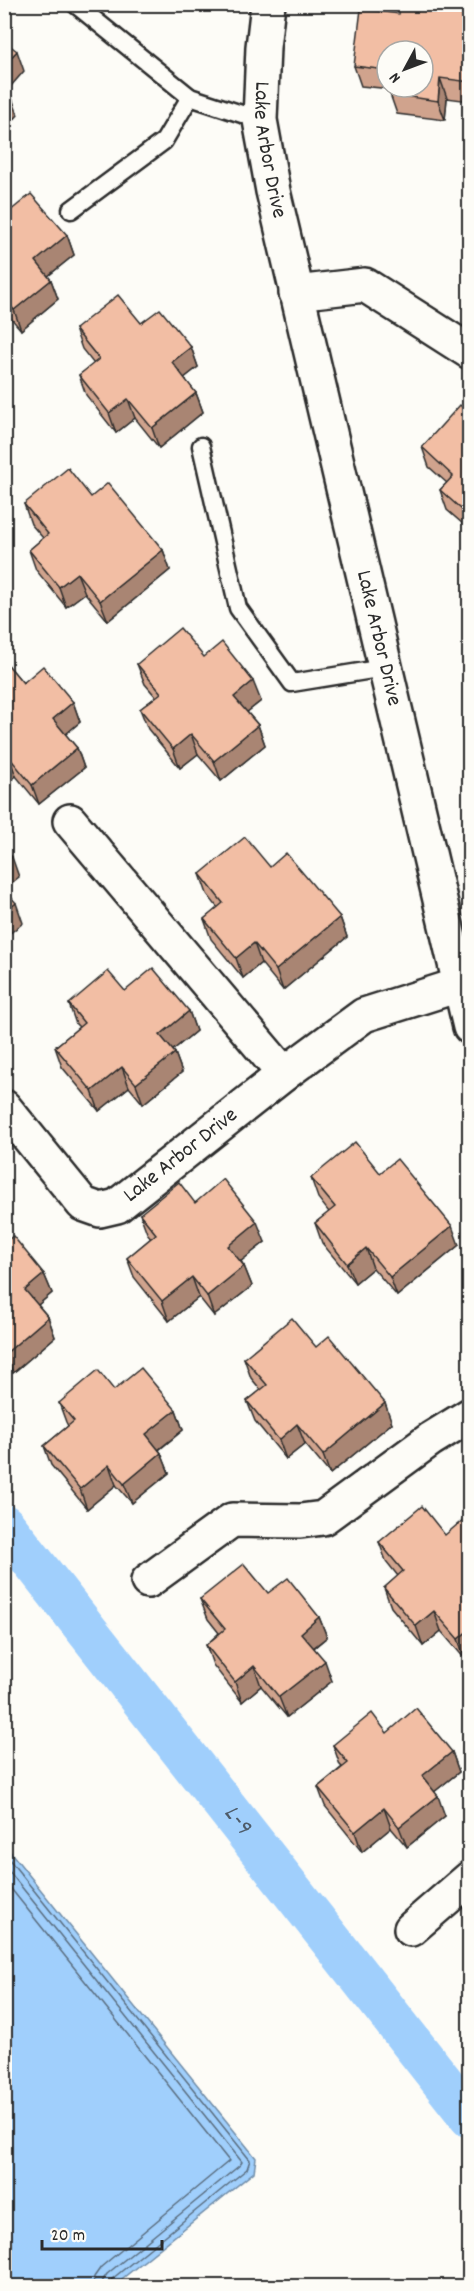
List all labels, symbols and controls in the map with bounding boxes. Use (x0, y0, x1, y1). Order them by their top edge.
north arrow (375, 39, 435, 99)
text: N (384, 67, 407, 88)
street label: Lake Arbor Drive (245, 81, 294, 221)
street label: Lake Arbor Drive (347, 567, 409, 709)
street label: Lake Arbor Drive (117, 1100, 245, 1211)
water label: L-9 (214, 1799, 260, 1843)
scale bar (42, 2213, 162, 2251)
text: 20 m (51, 2224, 85, 2249)

